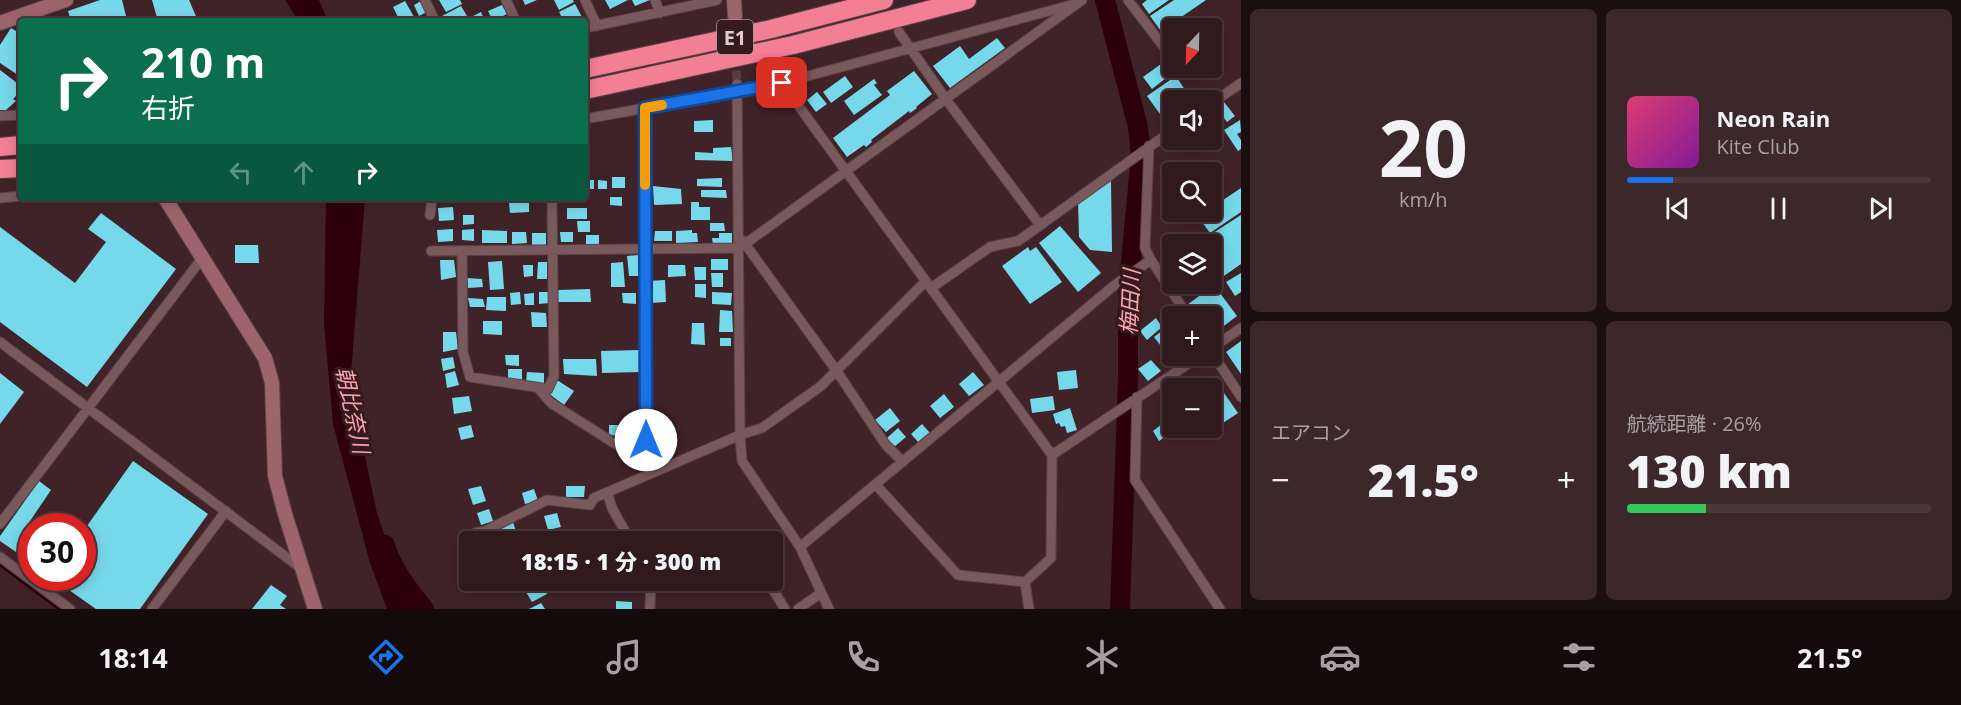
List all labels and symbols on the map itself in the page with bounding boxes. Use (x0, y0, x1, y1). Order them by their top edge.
north arrow (1162, 18, 1222, 78)
road number: E1 (717, 20, 753, 54)
pin (756, 57, 807, 108)
water label: 梅田川 (1112, 266, 1146, 336)
water label: 朝比奈川 (330, 364, 378, 458)
position arrow (614, 408, 678, 472)
speed limit sign: 30 (18, 513, 96, 591)

